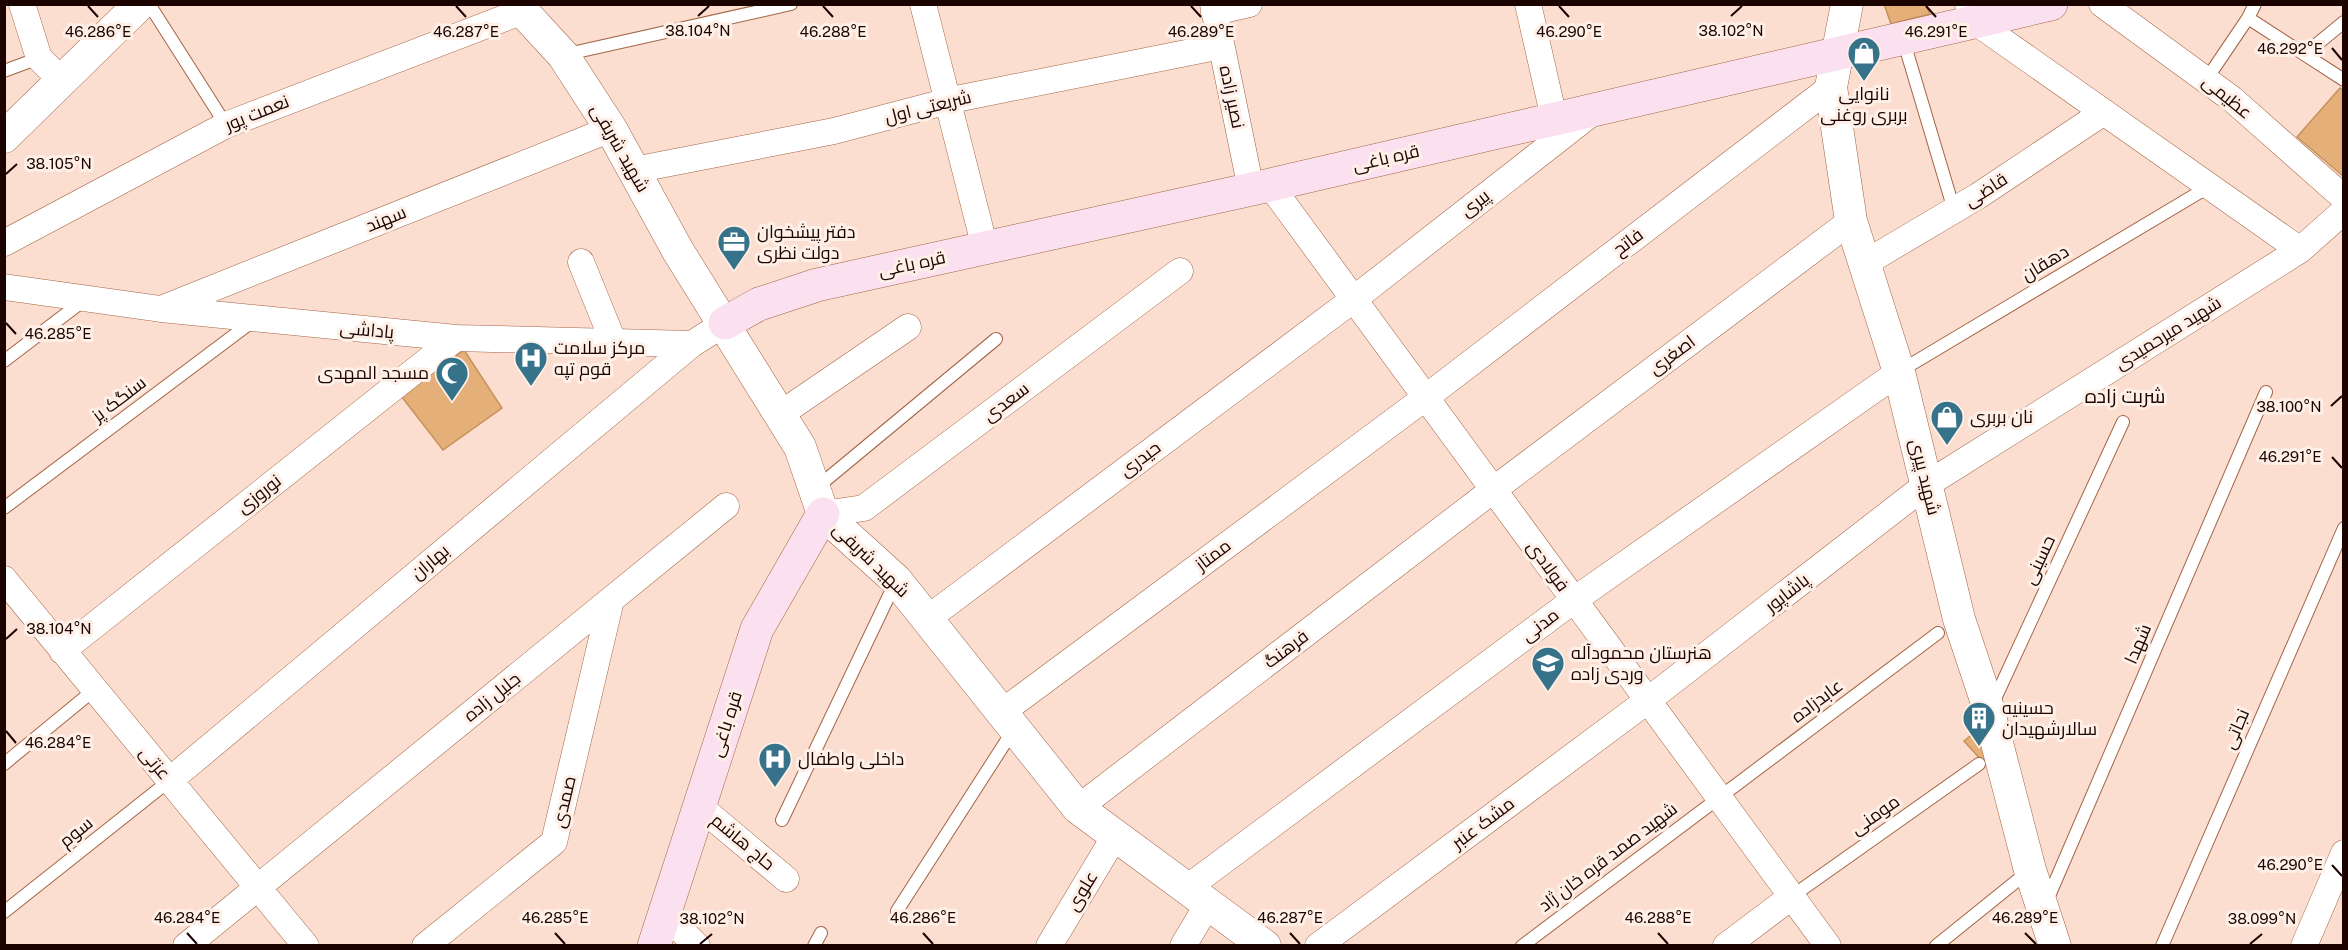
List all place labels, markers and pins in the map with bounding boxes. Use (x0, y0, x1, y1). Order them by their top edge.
shop icon: نانوایی بربری روغنی (1846, 35, 1882, 82)
place label: نانوایی بربری روغنی (1820, 83, 1908, 126)
place label: دفتر پیشخوان دولت نظری (757, 221, 855, 264)
office icon: دفتر پیشخوان دولت نظری (716, 224, 752, 271)
place label: مرکز سلامت قوم تپه (554, 337, 645, 381)
hospital icon: مرکز سلامت قوم تپه (513, 340, 549, 387)
mosque icon: مسجد المهدی (434, 355, 470, 402)
place label: مسجد المهدی (318, 362, 429, 384)
shop icon: نان بربری (1929, 399, 1965, 446)
place label: نان بربری (1970, 406, 2033, 428)
place label: هنرستان محمودآله وردی زاده (1571, 642, 1712, 685)
school or university icon: هنرستان محمودآله وردی زاده (1530, 645, 1566, 692)
place label: حسینیه سالارشهیدان (2002, 697, 2097, 740)
building icon: حسینیه سالارشهیدان (1961, 700, 1997, 747)
hospital icon: داخلی واطفال (757, 741, 793, 788)
place label: داخلی واطفال (798, 748, 904, 770)

